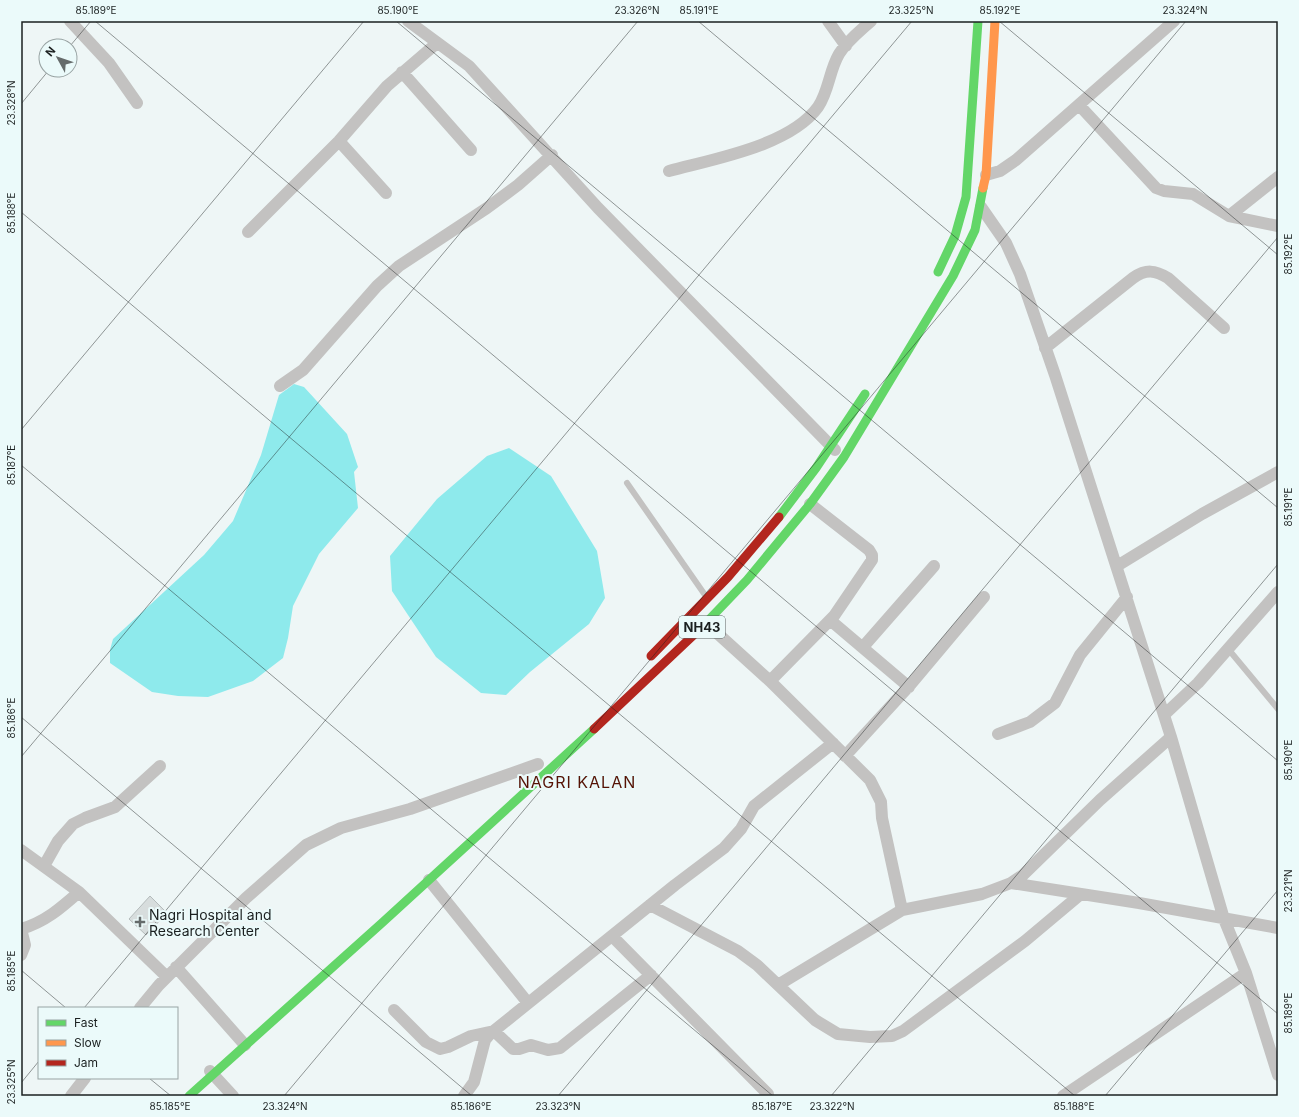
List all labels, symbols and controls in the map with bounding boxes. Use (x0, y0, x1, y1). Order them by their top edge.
text: 85.189°E (75, 4, 117, 16)
text: 85.190°E (377, 4, 419, 16)
text: 23.326°N (614, 4, 660, 16)
text: 85.191°E (680, 4, 718, 16)
text: 23.325°N (888, 4, 934, 16)
text: 85.192°E (980, 4, 1020, 16)
text: 23.324°N (1162, 4, 1208, 16)
north arrow (38, 38, 78, 78)
text: N (42, 44, 58, 59)
text: 23.328°N (5, 80, 17, 126)
text: 85.188°E (5, 193, 17, 233)
text: 85.192°E (1282, 234, 1294, 274)
text: 85.187°E (5, 445, 17, 485)
text: 85.191°E (1282, 488, 1294, 526)
road number: NH43 (679, 616, 725, 638)
text: 85.186°E (5, 697, 17, 739)
text: 85.190°E (1282, 739, 1294, 781)
district label: NAGRI KALAN (518, 772, 636, 792)
text: 23.321°N (1282, 869, 1294, 913)
place label: Nagri Hospital and Research Center (149, 906, 272, 939)
marker: Nagri Hospital and Research Center (134, 916, 146, 928)
text: 85.185°E (5, 951, 17, 991)
text: 85.189°E (1282, 992, 1294, 1034)
legend (38, 1007, 178, 1079)
text: Fast (74, 1015, 98, 1030)
text: Slow (74, 1035, 102, 1050)
text: Jam (74, 1055, 98, 1070)
text: 23.325°N (5, 1059, 17, 1105)
text: 85.185°E (150, 1100, 190, 1112)
text: 23.324°N (262, 1100, 308, 1112)
text: 85.186°E (450, 1100, 492, 1112)
text: 23.323°N (535, 1100, 581, 1112)
text: 85.187°E (752, 1100, 792, 1112)
text: 23.322°N (809, 1100, 855, 1112)
text: 85.188°E (1054, 1100, 1094, 1112)

